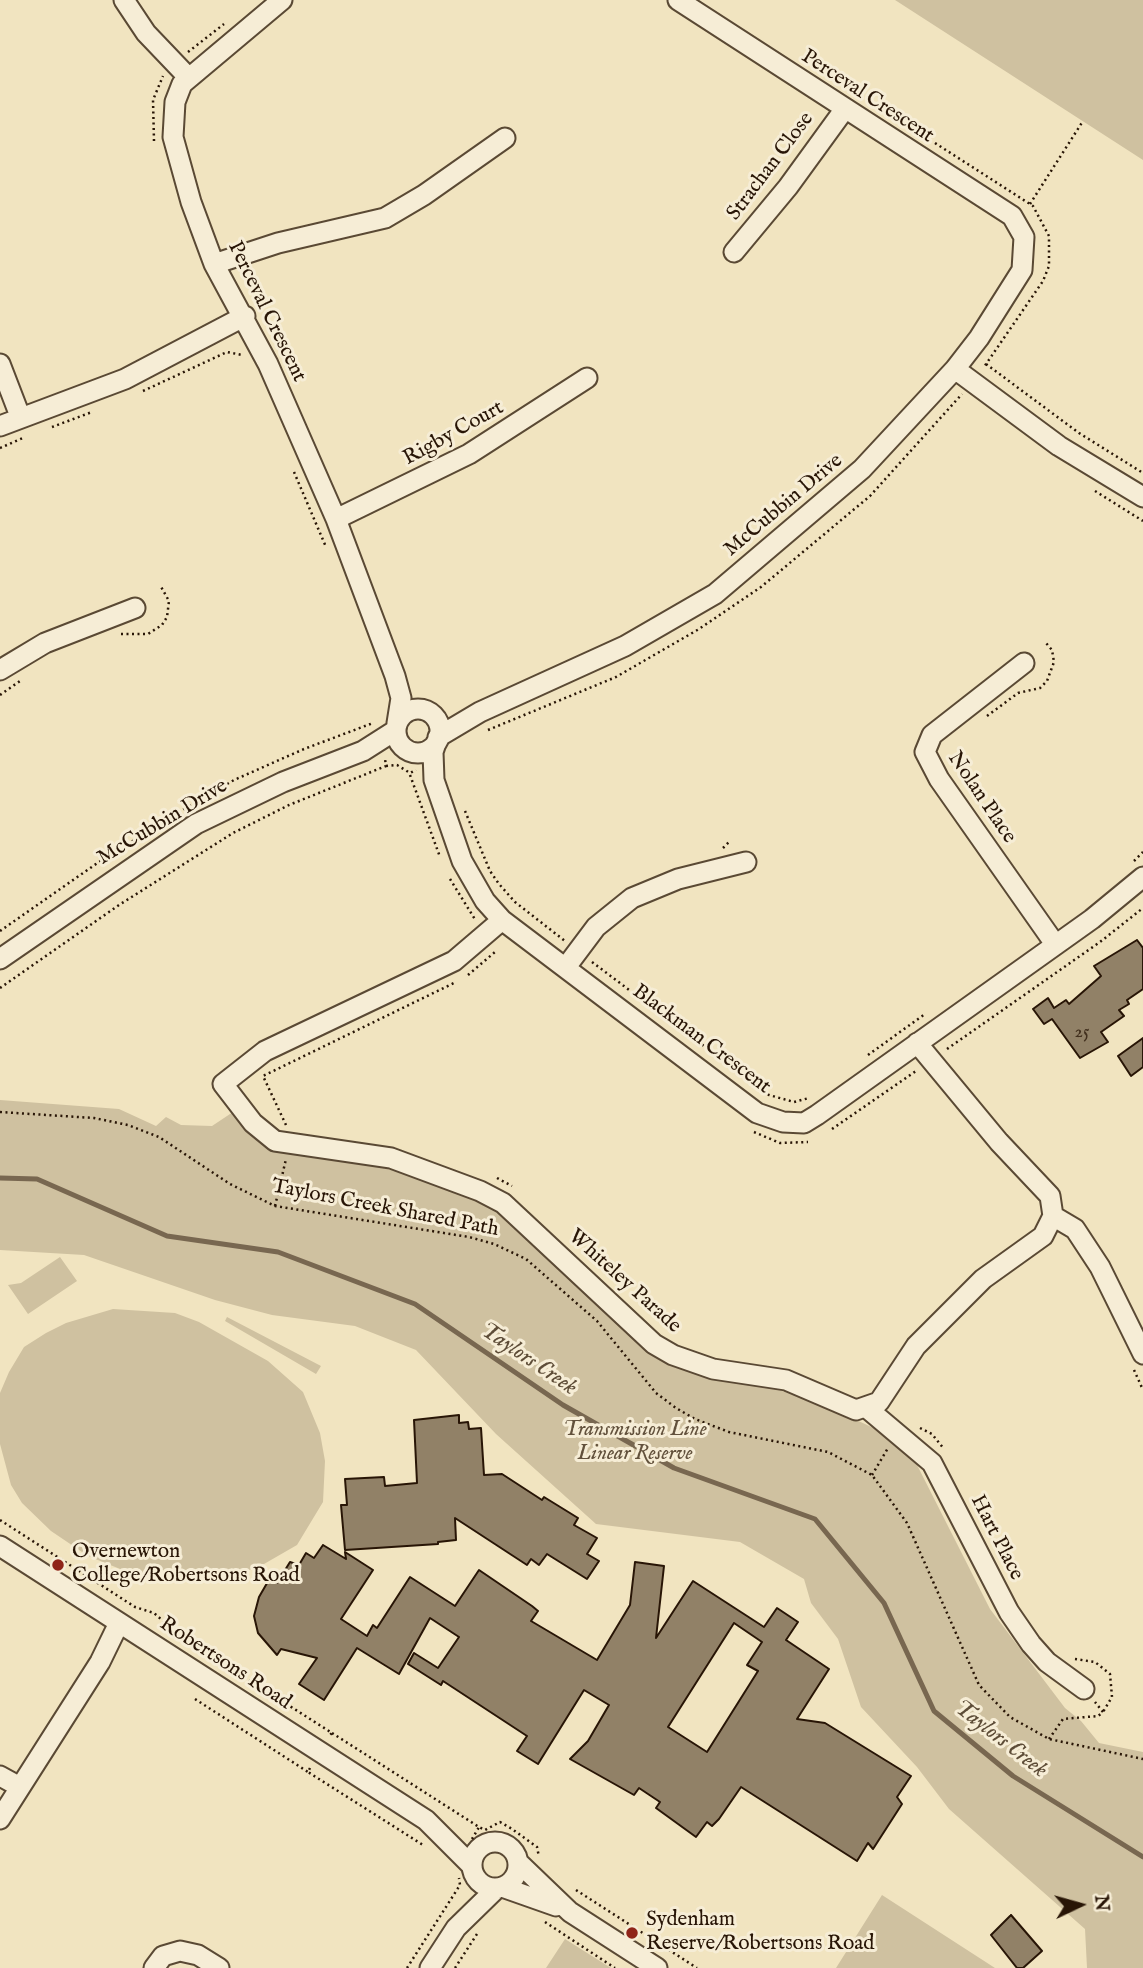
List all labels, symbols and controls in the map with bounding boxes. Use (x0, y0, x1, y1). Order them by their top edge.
street label: Perceval Crescent (796, 45, 938, 149)
street label: Strachan Close (722, 108, 820, 226)
street label: Perceval Crescent (221, 238, 311, 386)
street label: Rigby Court (399, 396, 509, 472)
street label: McCubbin Drive (720, 449, 848, 563)
street label: Nolan Place (941, 747, 1021, 849)
street label: McCubbin Drive (93, 774, 233, 872)
street label: Blackman Crescent (627, 980, 775, 1100)
house number: 25 (1075, 1022, 1089, 1044)
street label: Taylors Creek Shared Path (269, 1175, 501, 1243)
street label: Whiteley Parade (562, 1225, 686, 1339)
water label: Taylors Creek (474, 1318, 582, 1402)
park label: Transmission Line Linear Reserve (563, 1418, 707, 1468)
street label: Hart Place (964, 1491, 1028, 1585)
place label: Overnewton College/Robertsons Road (72, 1540, 300, 1590)
marker: Overnewton College/Robertsons Road (50, 1557, 66, 1573)
street label: Robertsons Road (154, 1612, 296, 1716)
water label: Taylors Creek (948, 1695, 1052, 1785)
north arrow (1045, 1870, 1115, 1940)
text: N (1088, 1894, 1114, 1912)
place label: Sydenham Reserve/Robertsons Road (646, 1908, 874, 1958)
marker: Sydenham Reserve/Robertsons Road (624, 1925, 640, 1941)

